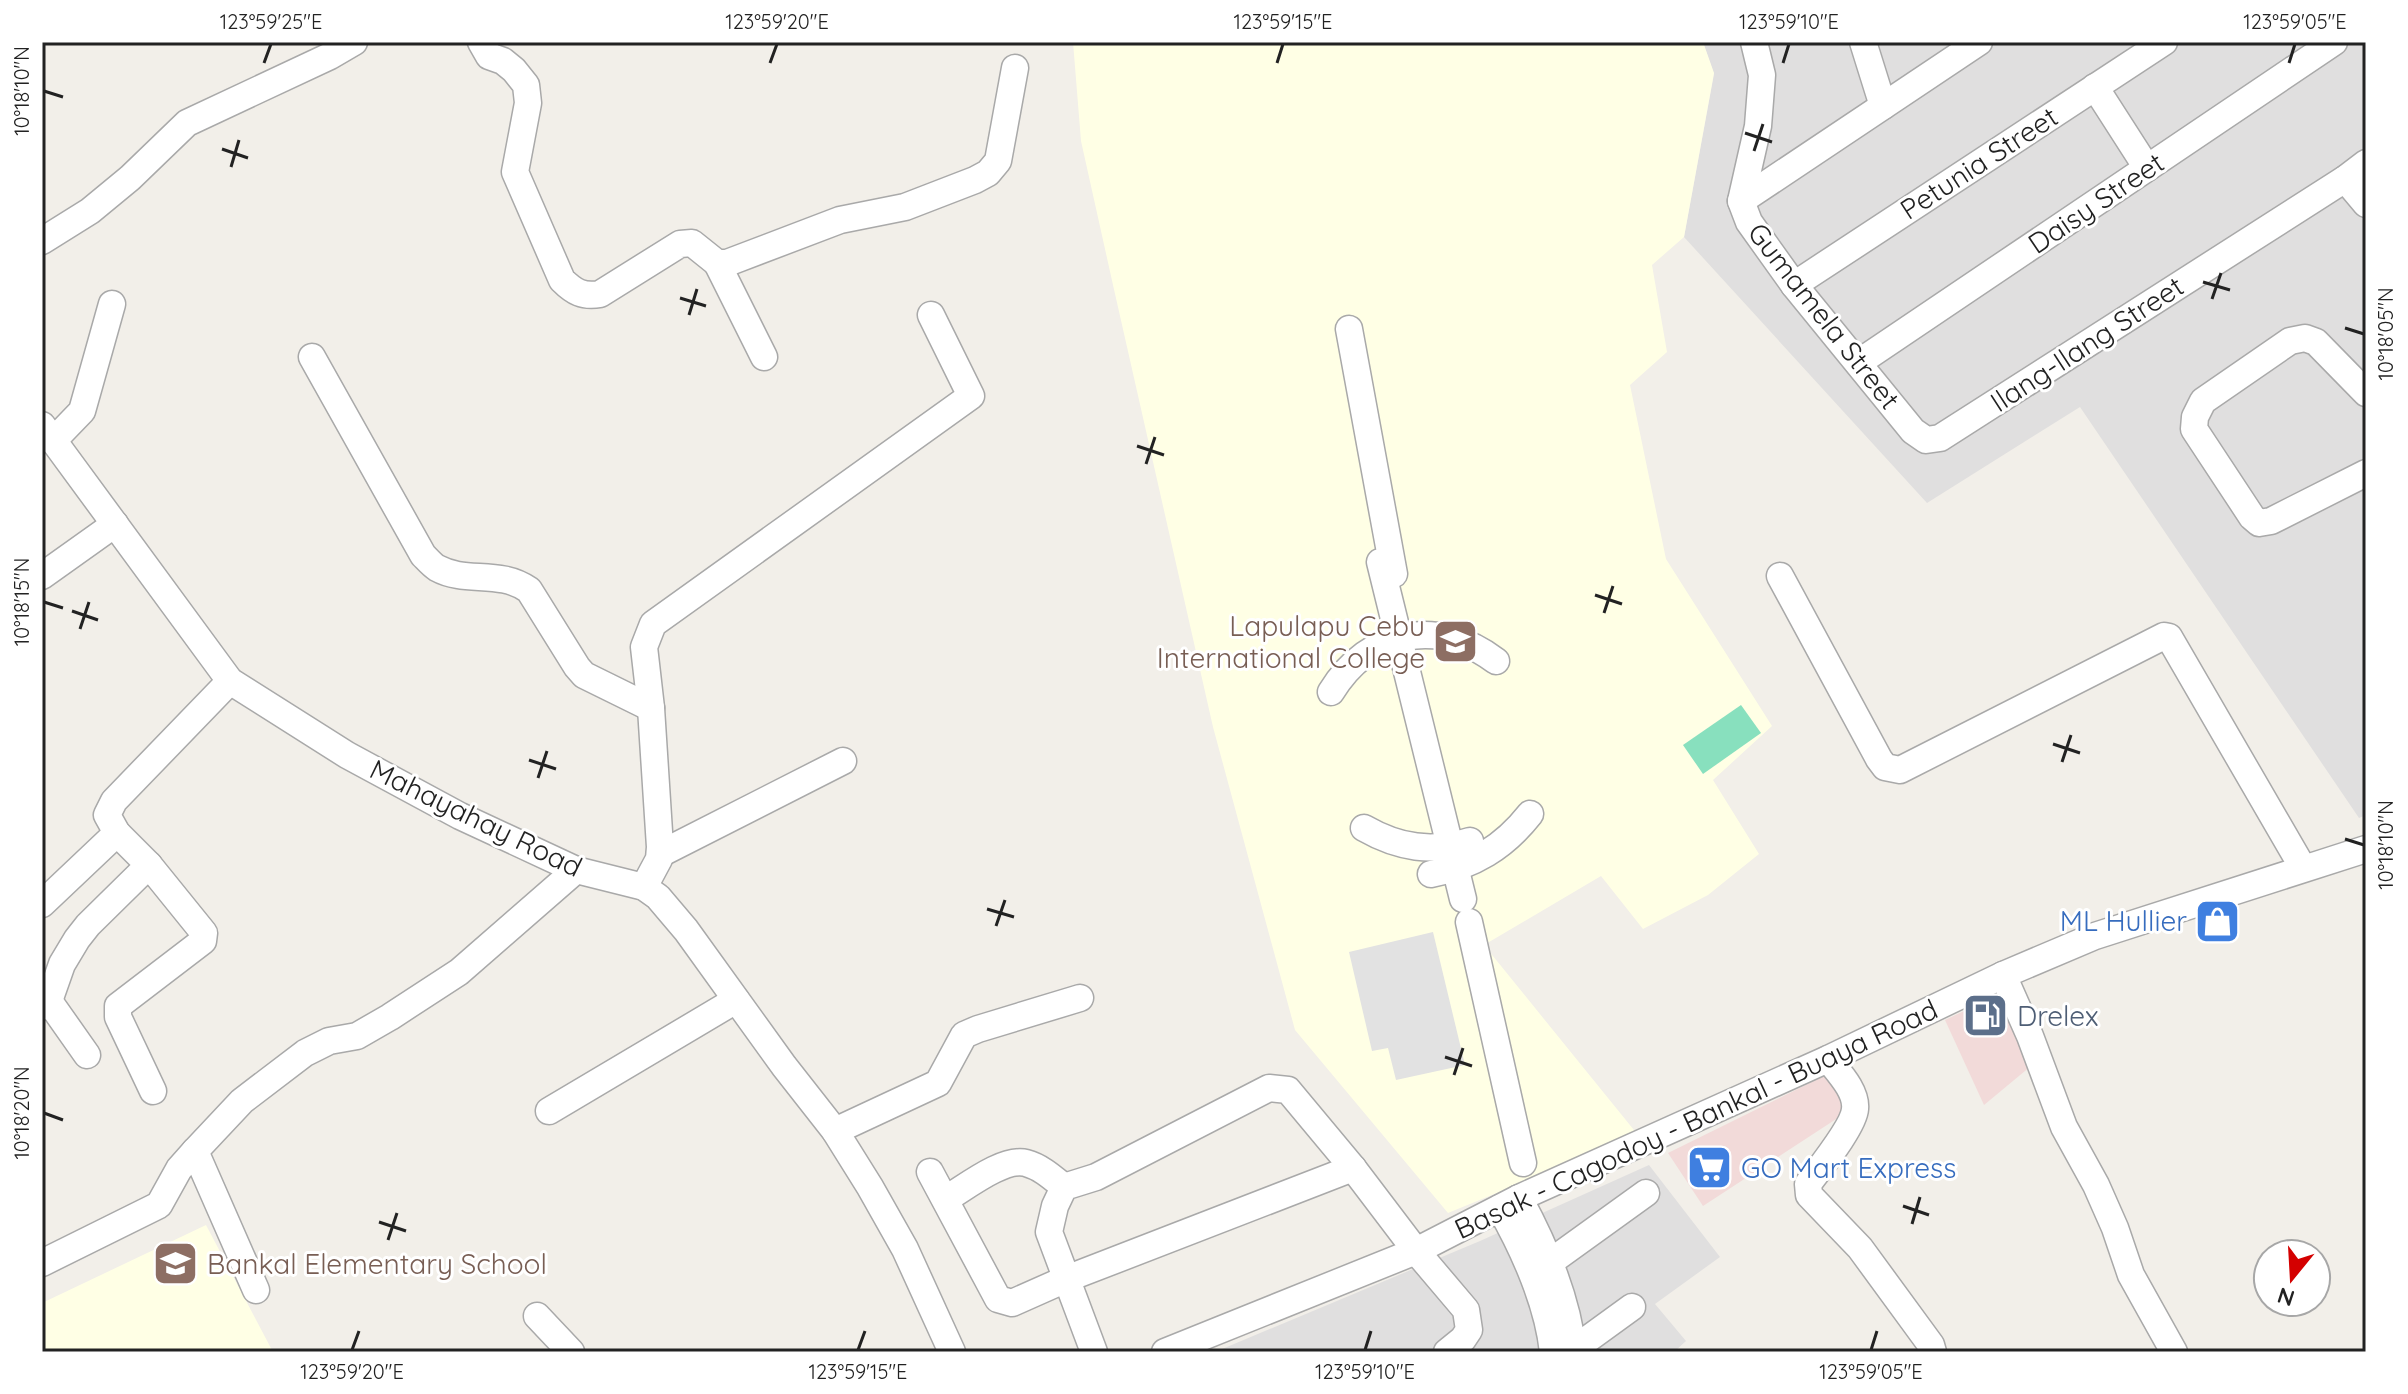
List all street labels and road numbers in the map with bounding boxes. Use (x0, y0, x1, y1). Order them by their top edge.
street label: Petunia Street (1893, 99, 2064, 227)
street label: Daisy Street (2021, 144, 2170, 261)
street label: Gumamela Street (1741, 216, 1908, 416)
street label: Ilang-Ilang Street (1984, 268, 2190, 419)
street label: Mahayahay Road (364, 751, 588, 884)
street label: Basak - Cagodoy - Bankal - Buaya Road (1449, 991, 1943, 1246)

